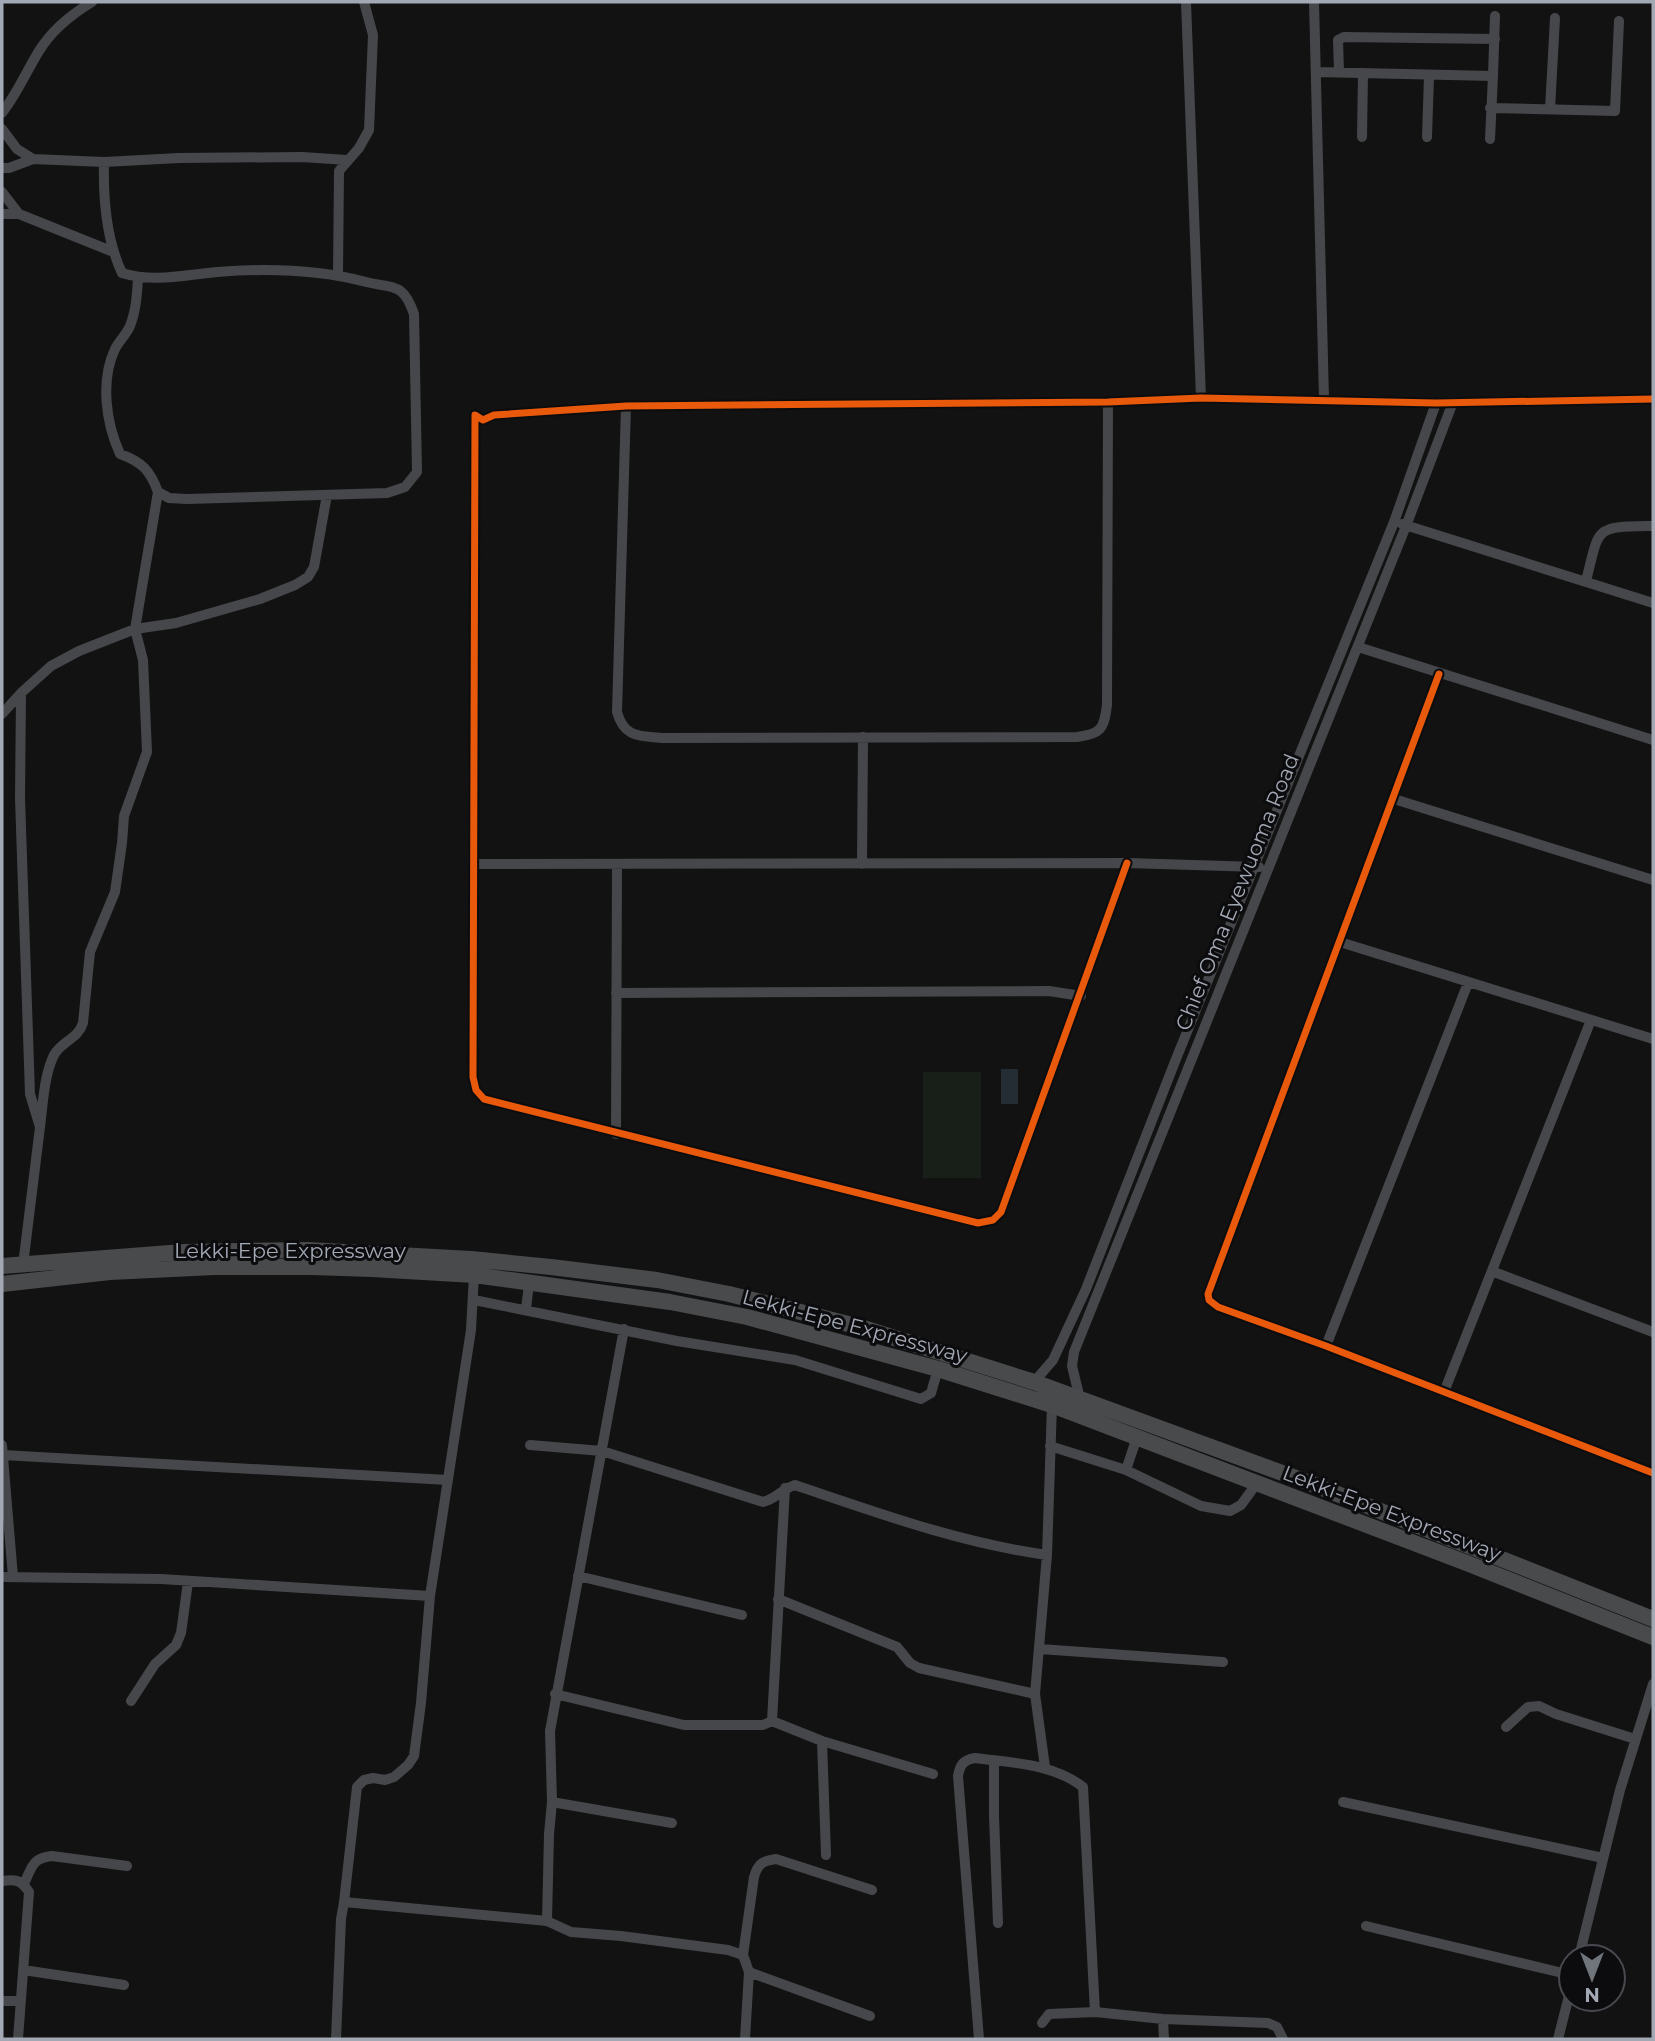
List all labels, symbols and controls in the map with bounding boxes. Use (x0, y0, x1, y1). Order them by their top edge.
street label: Chief Oma Eyewuoma Road (1170, 750, 1304, 1034)
street label: Lekki-Epe Expressway (174, 1238, 407, 1263)
street label: Lekki-Epe Expressway (740, 1284, 971, 1368)
street label: Lekki-Epe Expressway (1279, 1460, 1505, 1566)
north arrow (1557, 1943, 1627, 2013)
text: N (1584, 1983, 1600, 2006)

